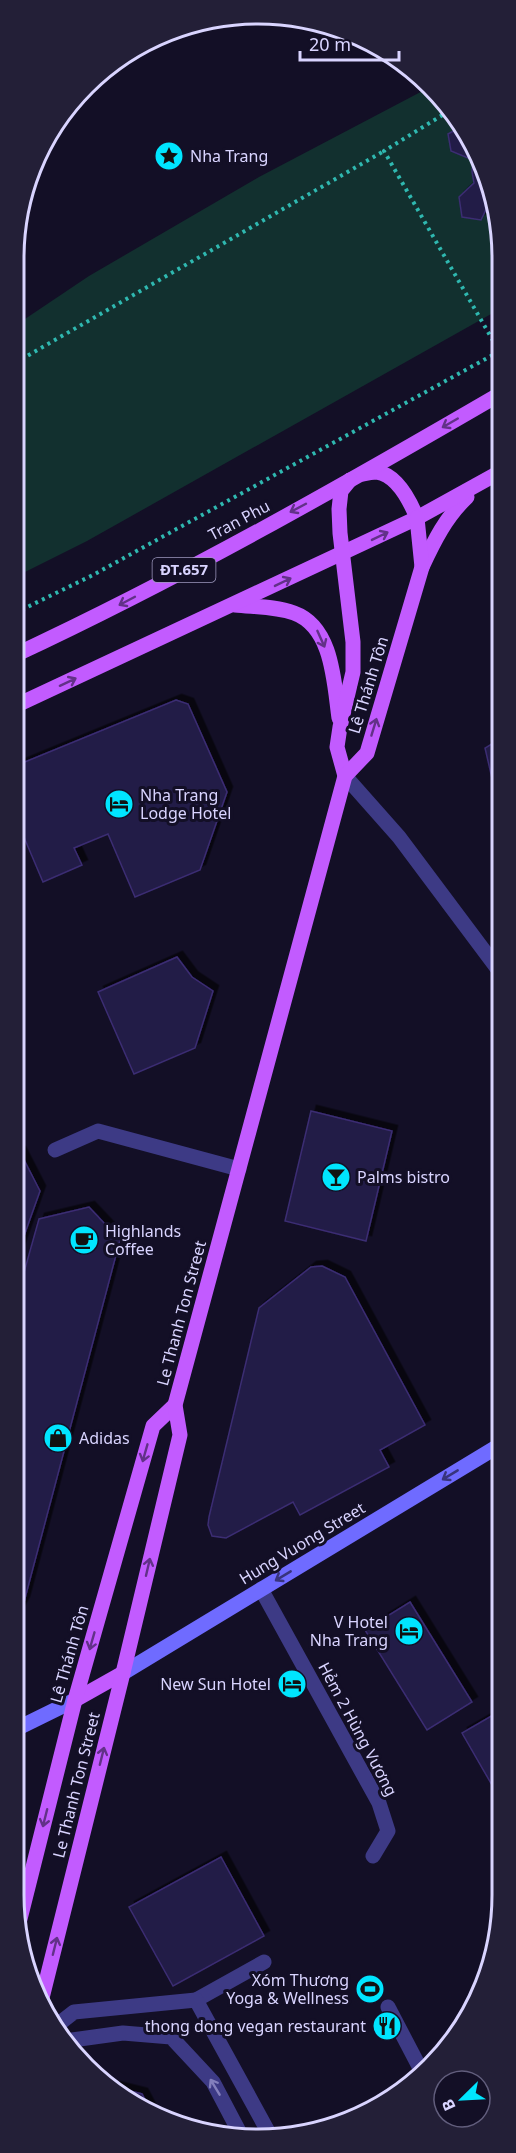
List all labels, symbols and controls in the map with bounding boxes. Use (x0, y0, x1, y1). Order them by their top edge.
scale bar (300, 24, 399, 62)
text: 20 m (309, 32, 351, 56)
place icon: Nha Trang (153, 140, 185, 172)
place label: Nha Trang (190, 145, 268, 167)
one-way arrow (442, 417, 459, 429)
street label: Tran Phu (204, 495, 274, 545)
one-way arrow (290, 503, 308, 514)
one-way arrow (370, 529, 388, 541)
road number: ĐT.657 (152, 558, 216, 582)
one-way arrow (274, 575, 292, 587)
one-way arrow (119, 595, 136, 607)
one-way arrow (316, 630, 328, 648)
street label: Lê Thánh Tôn (343, 634, 393, 736)
one-way arrow (59, 675, 77, 687)
one-way arrow (369, 718, 380, 737)
place label: Nha Trang Lodge Hotel (140, 784, 231, 824)
hotel icon: Nha Trang Lodge Hotel (103, 788, 135, 820)
bar icon: Palms bistro (320, 1161, 352, 1193)
place label: Palms bistro (357, 1166, 450, 1188)
place label: Highlands Coffee (105, 1220, 181, 1260)
cafe icon: Highlands Coffee (68, 1224, 100, 1256)
street label: Le Thanh Ton Street (151, 1238, 211, 1388)
shop icon: Adidas (42, 1422, 74, 1454)
place label: Adidas (79, 1427, 130, 1449)
one-way arrow (139, 1443, 150, 1462)
one-way arrow (442, 1469, 459, 1481)
street label: Hung Vuong Street (235, 1497, 369, 1589)
one-way arrow (143, 1558, 155, 1577)
one-way arrow (275, 1570, 292, 1582)
street label: Lê Thánh Tôn (45, 1603, 93, 1705)
place label: V Hotel Nha Trang (310, 1611, 388, 1651)
hotel icon: V Hotel Nha Trang (393, 1615, 425, 1647)
one-way arrow (86, 1631, 97, 1650)
street label: Hẻm 2 Hùng Vương (313, 1658, 403, 1800)
hotel icon: New Sun Hotel (276, 1668, 308, 1700)
place label: New Sun Hotel (160, 1673, 271, 1695)
street label: Le Thanh Ton Street (47, 1710, 105, 1860)
one-way arrow (97, 1747, 109, 1766)
one-way arrow (39, 1808, 51, 1827)
one-way arrow (49, 1936, 61, 1955)
place label: Xóm Thương Yoga & Wellness (226, 1969, 349, 2009)
sports icon: Xóm Thương Yoga & Wellness (354, 1973, 386, 2005)
restaurant icon: thong dong vegan restaurant (371, 2010, 403, 2042)
place label: thong dong vegan restaurant (145, 2015, 366, 2037)
north arrow (432, 2069, 492, 2129)
one-way arrow (209, 2079, 221, 2096)
text: B (436, 2096, 461, 2114)

